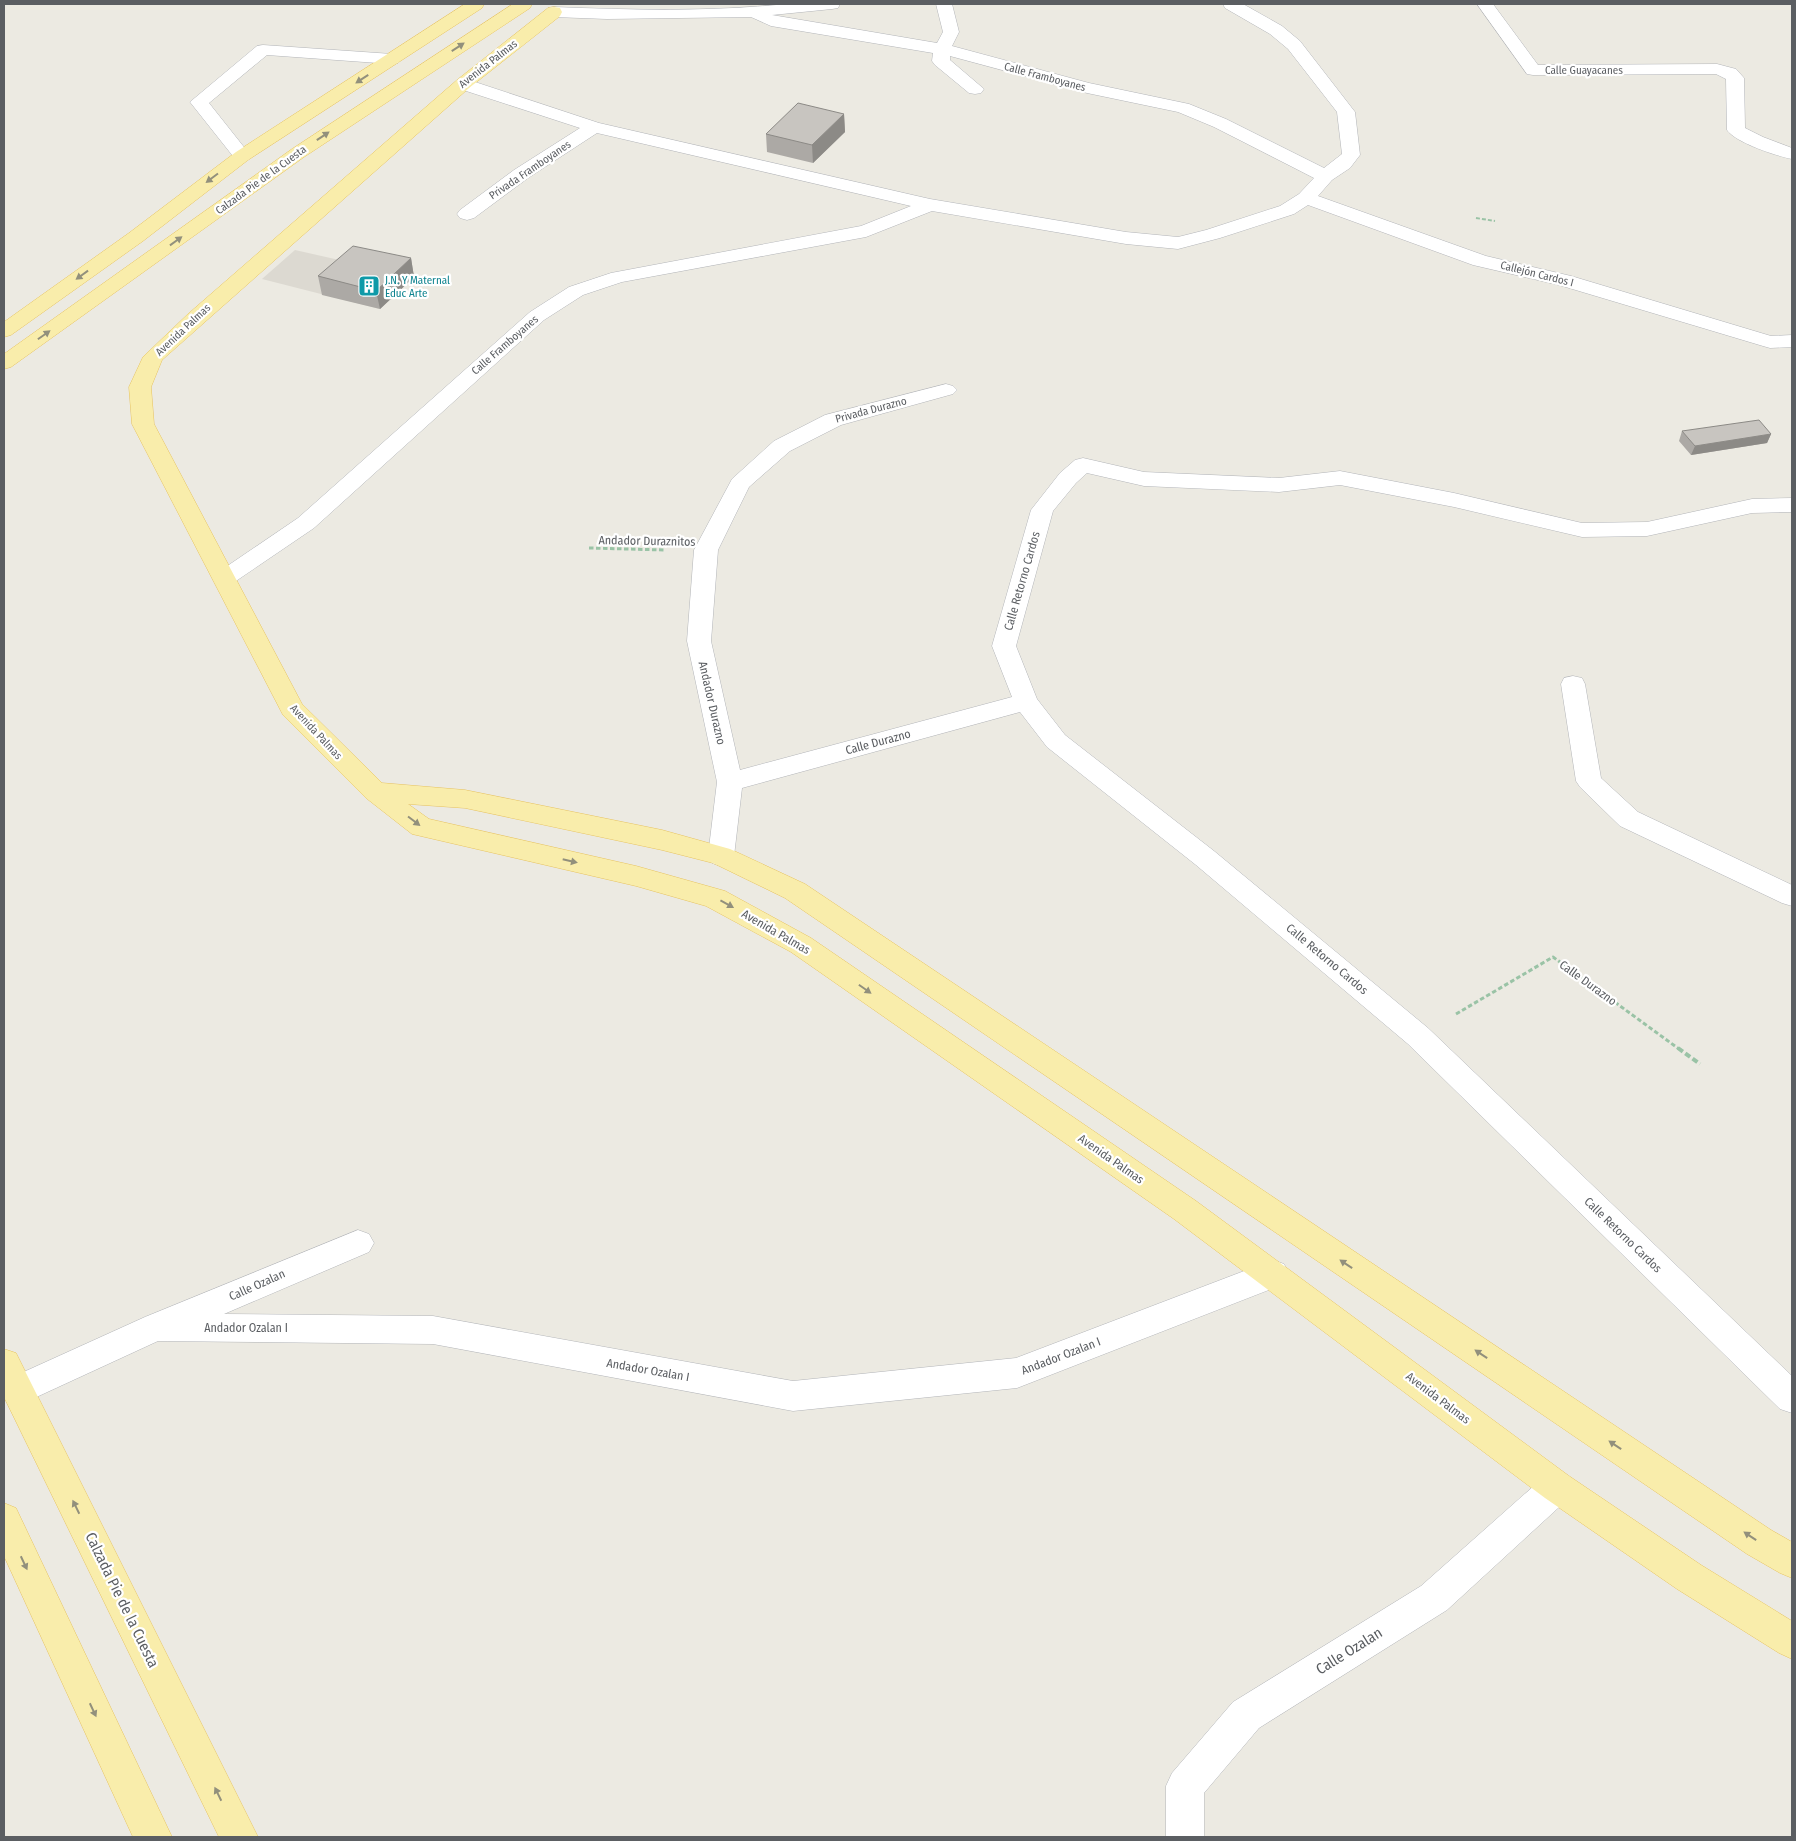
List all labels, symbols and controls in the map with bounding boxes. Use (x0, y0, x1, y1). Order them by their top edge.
street label: Avenida Palmas (456, 37, 520, 91)
one-way arrow (451, 42, 465, 51)
street label: Calle Framboyanes (1003, 60, 1088, 94)
street label: Calle Guayacanes (1545, 64, 1623, 77)
one-way arrow (355, 74, 369, 83)
one-way arrow (316, 132, 329, 141)
street label: Privada Framboyanes (487, 138, 574, 202)
street label: Calzada Pie de la Cuesta (213, 143, 309, 217)
one-way arrow (206, 173, 219, 184)
one-way arrow (169, 236, 183, 246)
street label: Callejón Cardos I (1499, 259, 1575, 289)
one-way arrow (75, 270, 88, 280)
building icon: J.N. Y Maternal Educ Arte (357, 274, 381, 298)
place label: J.N. Y Maternal Educ Arte (385, 274, 450, 300)
street label: Avenida Palmas (153, 301, 213, 359)
street label: Calle Framboyanes (469, 312, 541, 377)
one-way arrow (37, 330, 50, 340)
street label: Privada Durazno (834, 394, 908, 426)
street label: Calle Retorno Cardos (1001, 530, 1043, 632)
street label: Andador Duraznitos (598, 533, 696, 549)
street label: Andador Durazno (696, 660, 728, 746)
street label: Avenida Palmas (287, 702, 345, 762)
street label: Calle Durazno (844, 727, 912, 757)
one-way arrow (407, 816, 421, 826)
one-way arrow (563, 857, 578, 865)
one-way arrow (719, 900, 734, 908)
street label: Avenida Palmas (739, 907, 813, 957)
street label: Calle Retorno Cardos (1283, 921, 1371, 997)
street label: Calle Durazno (1557, 958, 1619, 1008)
one-way arrow (858, 984, 872, 994)
street label: Avenida Palmas (1076, 1131, 1146, 1187)
street label: Calle Retorno Cardos (1581, 1194, 1665, 1276)
one-way arrow (1339, 1259, 1353, 1269)
street label: Calle Ozalan (227, 1266, 287, 1304)
street label: Andador Ozalan I (204, 1321, 288, 1335)
street label: Andador Ozalan I (1019, 1334, 1103, 1378)
one-way arrow (1474, 1350, 1487, 1359)
street label: Andador Ozalan I (606, 1356, 690, 1384)
street label: Avenida Palmas (1403, 1369, 1473, 1427)
one-way arrow (1609, 1440, 1622, 1450)
one-way arrow (72, 1500, 80, 1514)
street label: Calzada Pie de la Cuesta (81, 1529, 163, 1671)
one-way arrow (1744, 1531, 1757, 1541)
one-way arrow (21, 1556, 29, 1570)
street label: Calle Ozalan (1313, 1624, 1385, 1678)
one-way arrow (90, 1703, 98, 1717)
one-way arrow (214, 1786, 222, 1801)

